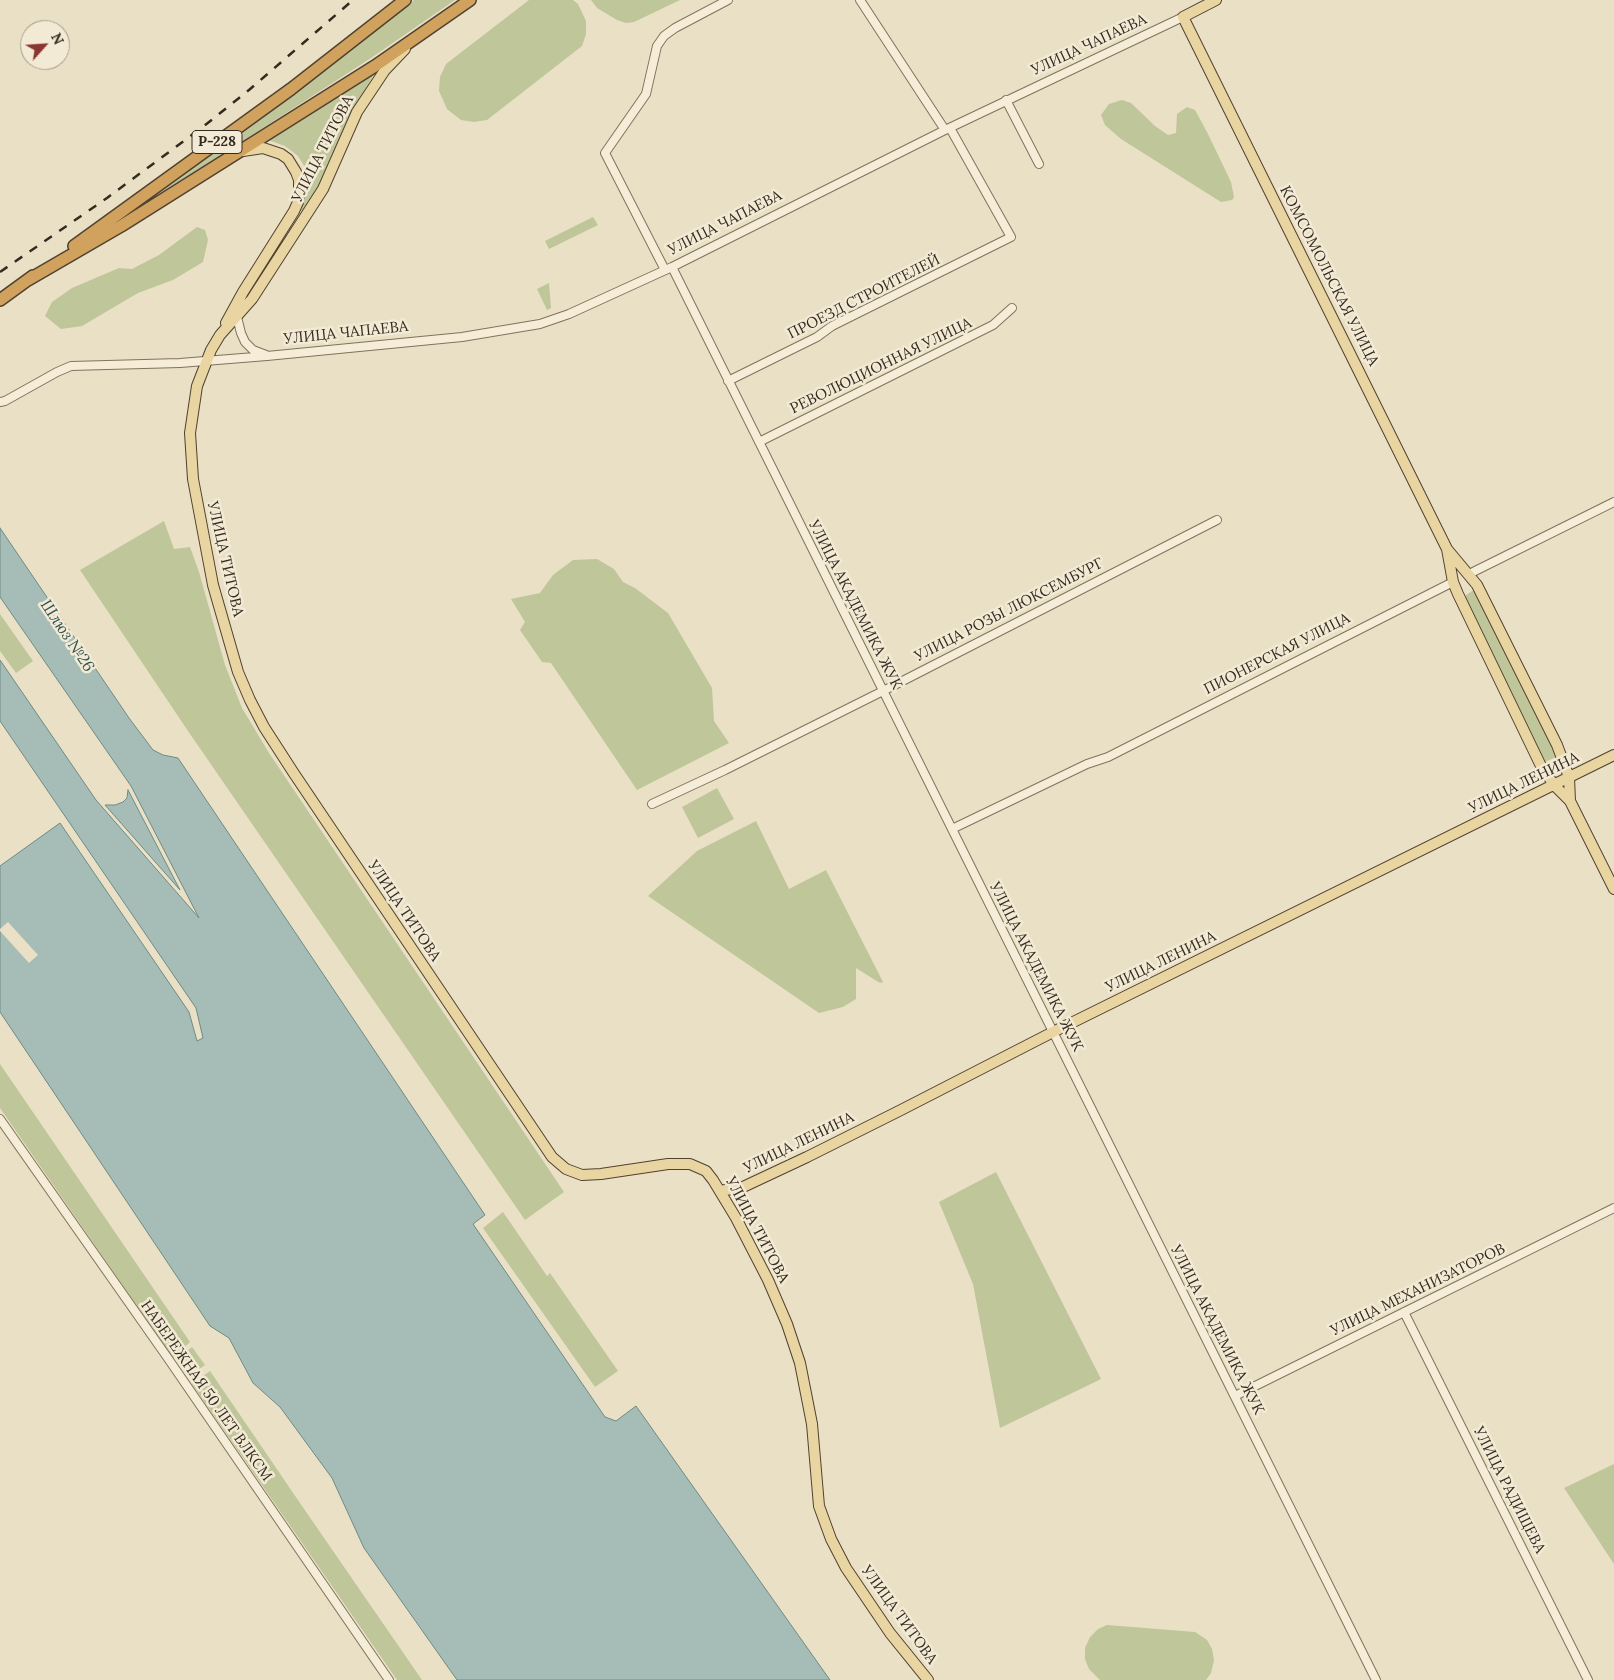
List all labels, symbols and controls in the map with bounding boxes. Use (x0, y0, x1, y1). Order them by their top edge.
street label: УЛИЦА ЧАПАЕВА (1029, 10, 1149, 80)
north arrow (20, 20, 70, 70)
text: N (47, 30, 68, 48)
street label: УЛИЦА ТИТОВА (288, 93, 358, 205)
road number: Р-228 (192, 130, 242, 154)
street label: КОМСОМОЛЬСКАЯ УЛИЦА (1276, 183, 1382, 369)
street label: УЛИЦА ЧАПАЕВА (665, 187, 785, 259)
street label: ПРОЕЗД СТРОИТЕЛЕЙ (785, 251, 943, 343)
street label: РЕВОЛЮЦИОННАЯ УЛИЦА (787, 314, 975, 418)
street label: УЛИЦА ЧАПАЕВА (283, 318, 409, 348)
street label: УЛИЦА ТИТОВА (203, 500, 247, 618)
street label: УЛИЦА АКАДЕМИКА ЖУК (804, 517, 906, 693)
street label: УЛИЦА РОЗЫ ЛЮКСЕМБУРГ (912, 554, 1106, 666)
water label: Шлюз №26 (36, 596, 98, 676)
street label: ПИОНЕРСКАЯ УЛИЦА (1201, 609, 1353, 699)
street label: УЛИЦА ЛЕНИНА (1466, 748, 1582, 818)
street label: УЛИЦА ТИТОВА (364, 857, 444, 965)
street label: УЛИЦА АКАДЕМИКА ЖУК (985, 879, 1087, 1055)
street label: УЛИЦА ЛЕНИНА (1103, 927, 1219, 997)
street label: УЛИЦА ЛЕНИНА (741, 1108, 857, 1178)
street label: УЛИЦА ТИТОВА (721, 1174, 793, 1286)
street label: УЛИЦА МЕХАНИЗАТОРОВ (1328, 1240, 1508, 1340)
street label: УЛИЦА АКАДЕМИКА ЖУК (1166, 1242, 1268, 1418)
street label: НАБЕРЕЖНАЯ 50 ЛЕТ ВЛКСМ (137, 1297, 275, 1485)
street label: УЛИЦА РАДИЩЕВА (1469, 1424, 1549, 1556)
street label: УЛИЦА ТИТОВА (857, 1562, 941, 1668)

